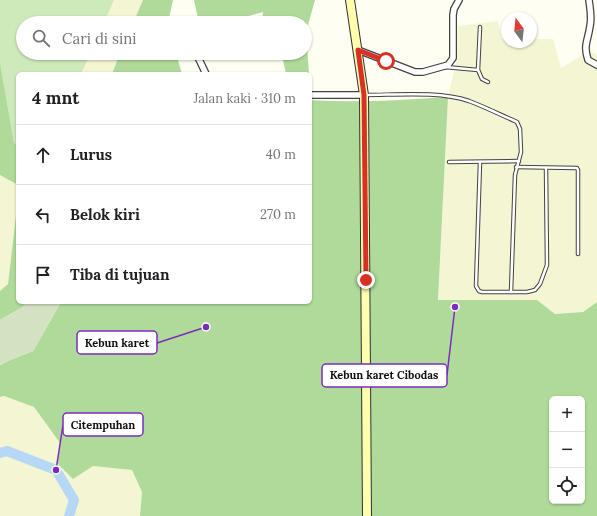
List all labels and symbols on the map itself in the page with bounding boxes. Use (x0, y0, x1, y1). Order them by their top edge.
north arrow (501, 12, 537, 48)
route start (377, 52, 395, 70)
route end (357, 271, 375, 289)
callout: Kebun karet (77, 331, 157, 354)
text: Kebun karet (85, 336, 150, 350)
callout: Kebun karet Cibodas (322, 364, 447, 387)
text: Kebun karet Cibodas (330, 368, 438, 382)
callout: Citempuhan (63, 413, 143, 436)
text: Citempuhan (71, 418, 135, 432)

